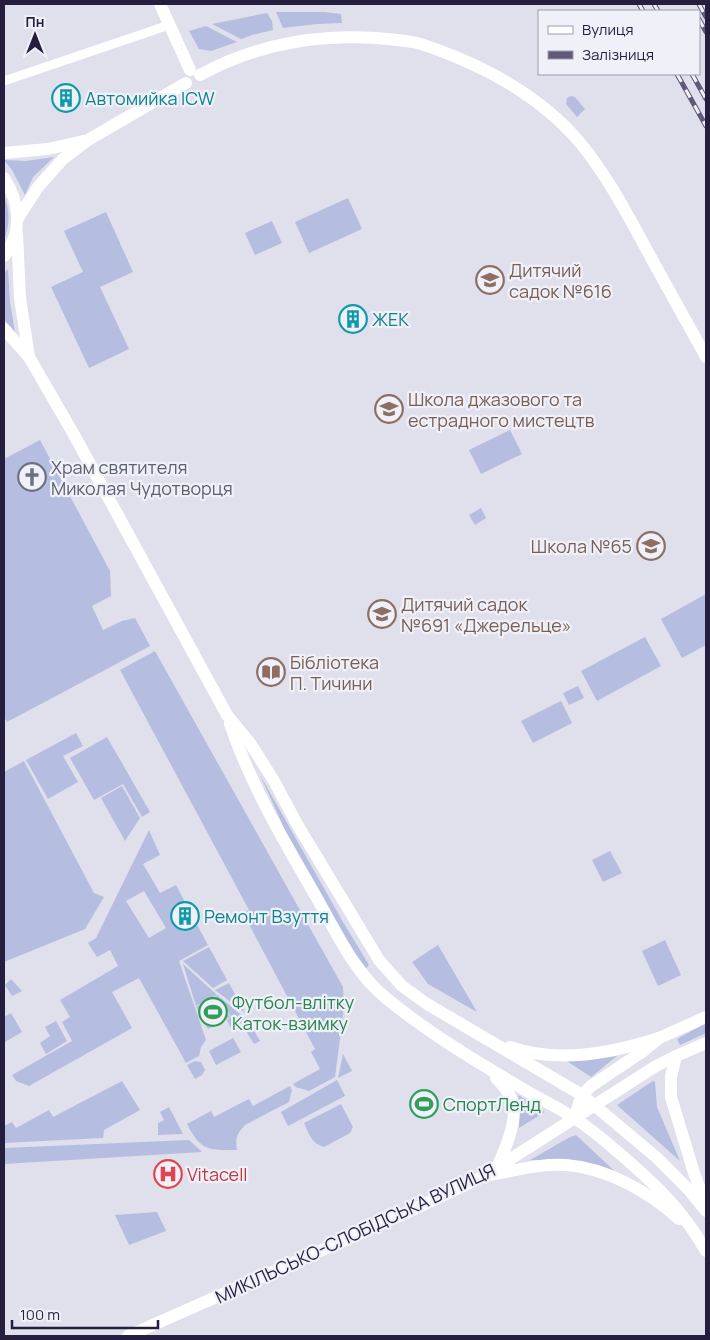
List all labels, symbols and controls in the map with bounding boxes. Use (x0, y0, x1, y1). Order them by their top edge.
north arrow (10, 10, 60, 60)
legend (538, 10, 700, 75)
text: Пн (26, 12, 44, 31)
text: Вулиця (582, 19, 634, 40)
text: Залізниця (582, 44, 654, 65)
building icon: Автомийка ICW (51, 83, 81, 113)
place label: Автомийка ICW (85, 86, 215, 110)
place label: Дитячий садок №616 (509, 258, 612, 303)
school or university icon: Дитячий садок №616 (475, 265, 505, 295)
building icon: ЖЕК (338, 304, 368, 334)
place label: ЖЕК (372, 307, 409, 331)
place label: Школа джазового та естрадного мистецтв (408, 387, 595, 432)
school or university icon: Школа джазового та естрадного мистецтв (374, 394, 404, 424)
place label: Храм святителя Миколая Чудотворця (51, 455, 233, 500)
church icon: Храм святителя Миколая Чудотворця (17, 462, 47, 492)
school or university icon: Школа №65 (636, 531, 666, 561)
place label: Школа №65 (531, 534, 632, 558)
place label: Дитячий садок №691 «Джерельце» (401, 592, 572, 637)
school or university icon: Дитячий садок №691 «Джерельце» (367, 599, 397, 629)
place label: Бібліотека П. Тичини (290, 650, 379, 695)
library icon: Бібліотека П. Тичини (256, 657, 286, 687)
building icon: Ремонт Взуття (170, 901, 200, 931)
place label: Ремонт Взуття (204, 904, 329, 928)
place label: Футбол-влітку Каток-взимку (232, 990, 355, 1035)
sports icon: Футбол-влітку Каток-взимку (198, 997, 228, 1027)
sports icon: СпортЛенд (409, 1089, 439, 1119)
place label: СпортЛенд (443, 1092, 541, 1116)
street label: МИКІЛЬСЬКО-СЛОБІДСЬКА ВУЛИЦЯ (211, 1157, 499, 1309)
hospital icon: Vitacell (153, 1159, 183, 1189)
place label: Vitacell (187, 1162, 248, 1186)
scale bar (12, 1298, 159, 1330)
text: 100 m (20, 1304, 60, 1325)

